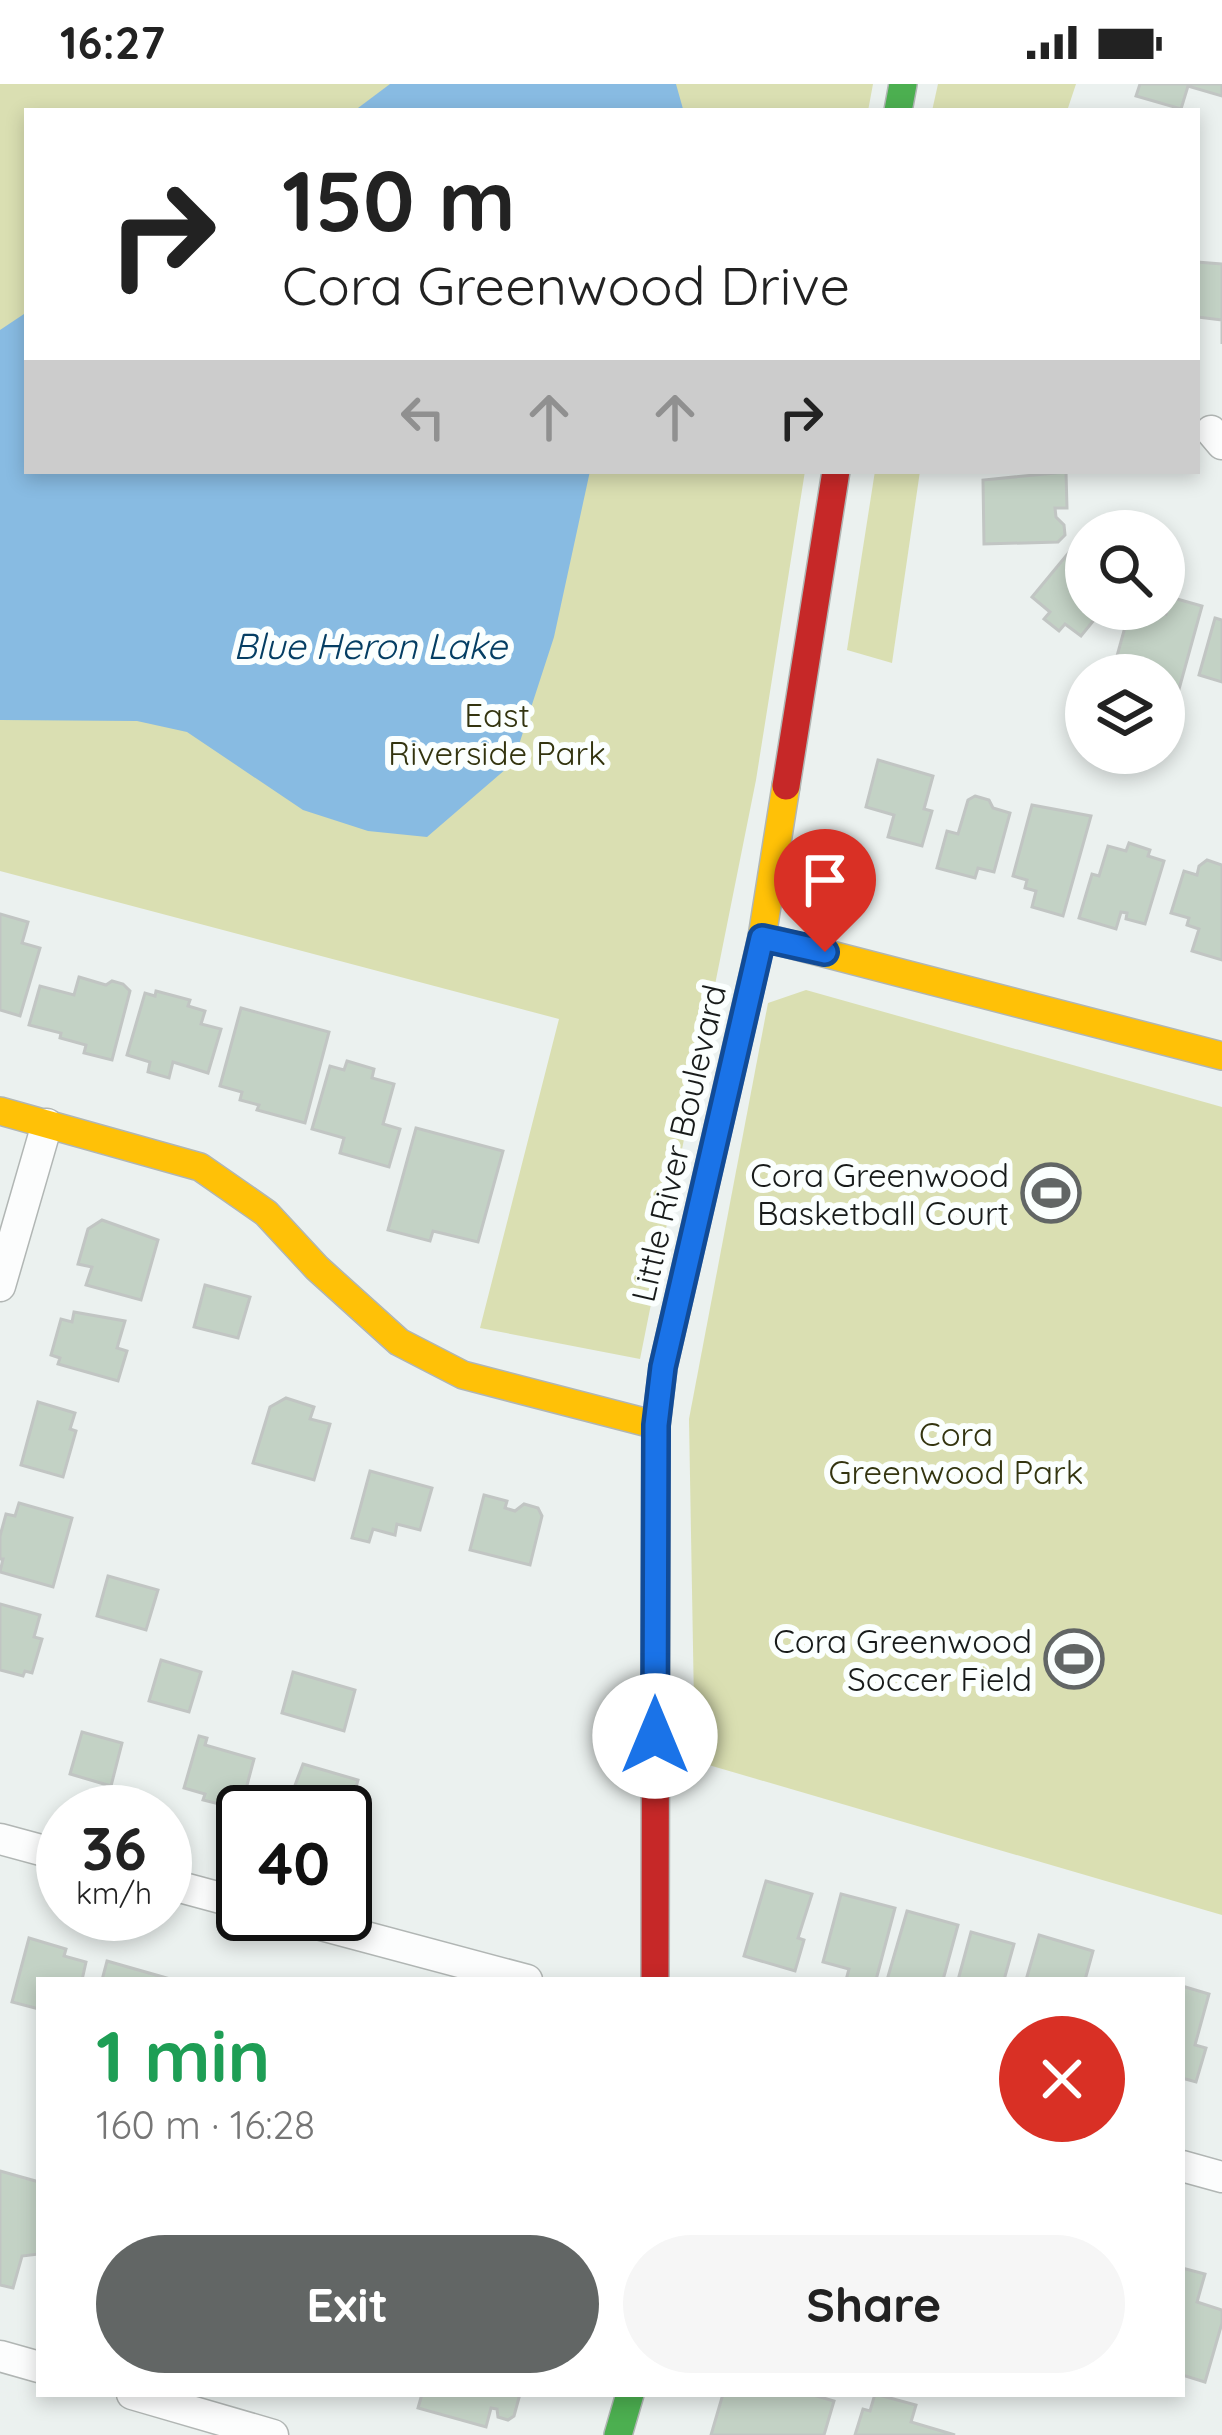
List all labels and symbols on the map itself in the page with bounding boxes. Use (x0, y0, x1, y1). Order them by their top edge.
water label: Blue Heron Lake (233, 623, 508, 668)
park label: East Riverside Park (388, 694, 606, 773)
pin (774, 829, 876, 952)
street label: Little River Boulevard (622, 981, 734, 1305)
place label: Cora Greenwood Basketball Court (750, 1154, 1009, 1233)
sports icon: Cora Greenwood Basketball Court (1020, 1162, 1082, 1224)
park label: Cora Greenwood Park (829, 1413, 1083, 1492)
place label: Cora Greenwood Soccer Field (773, 1620, 1032, 1699)
sports icon: Cora Greenwood Soccer Field (1043, 1628, 1105, 1690)
position arrow (592, 1673, 718, 1799)
speed limit sign: 40 (216, 1785, 372, 1941)

